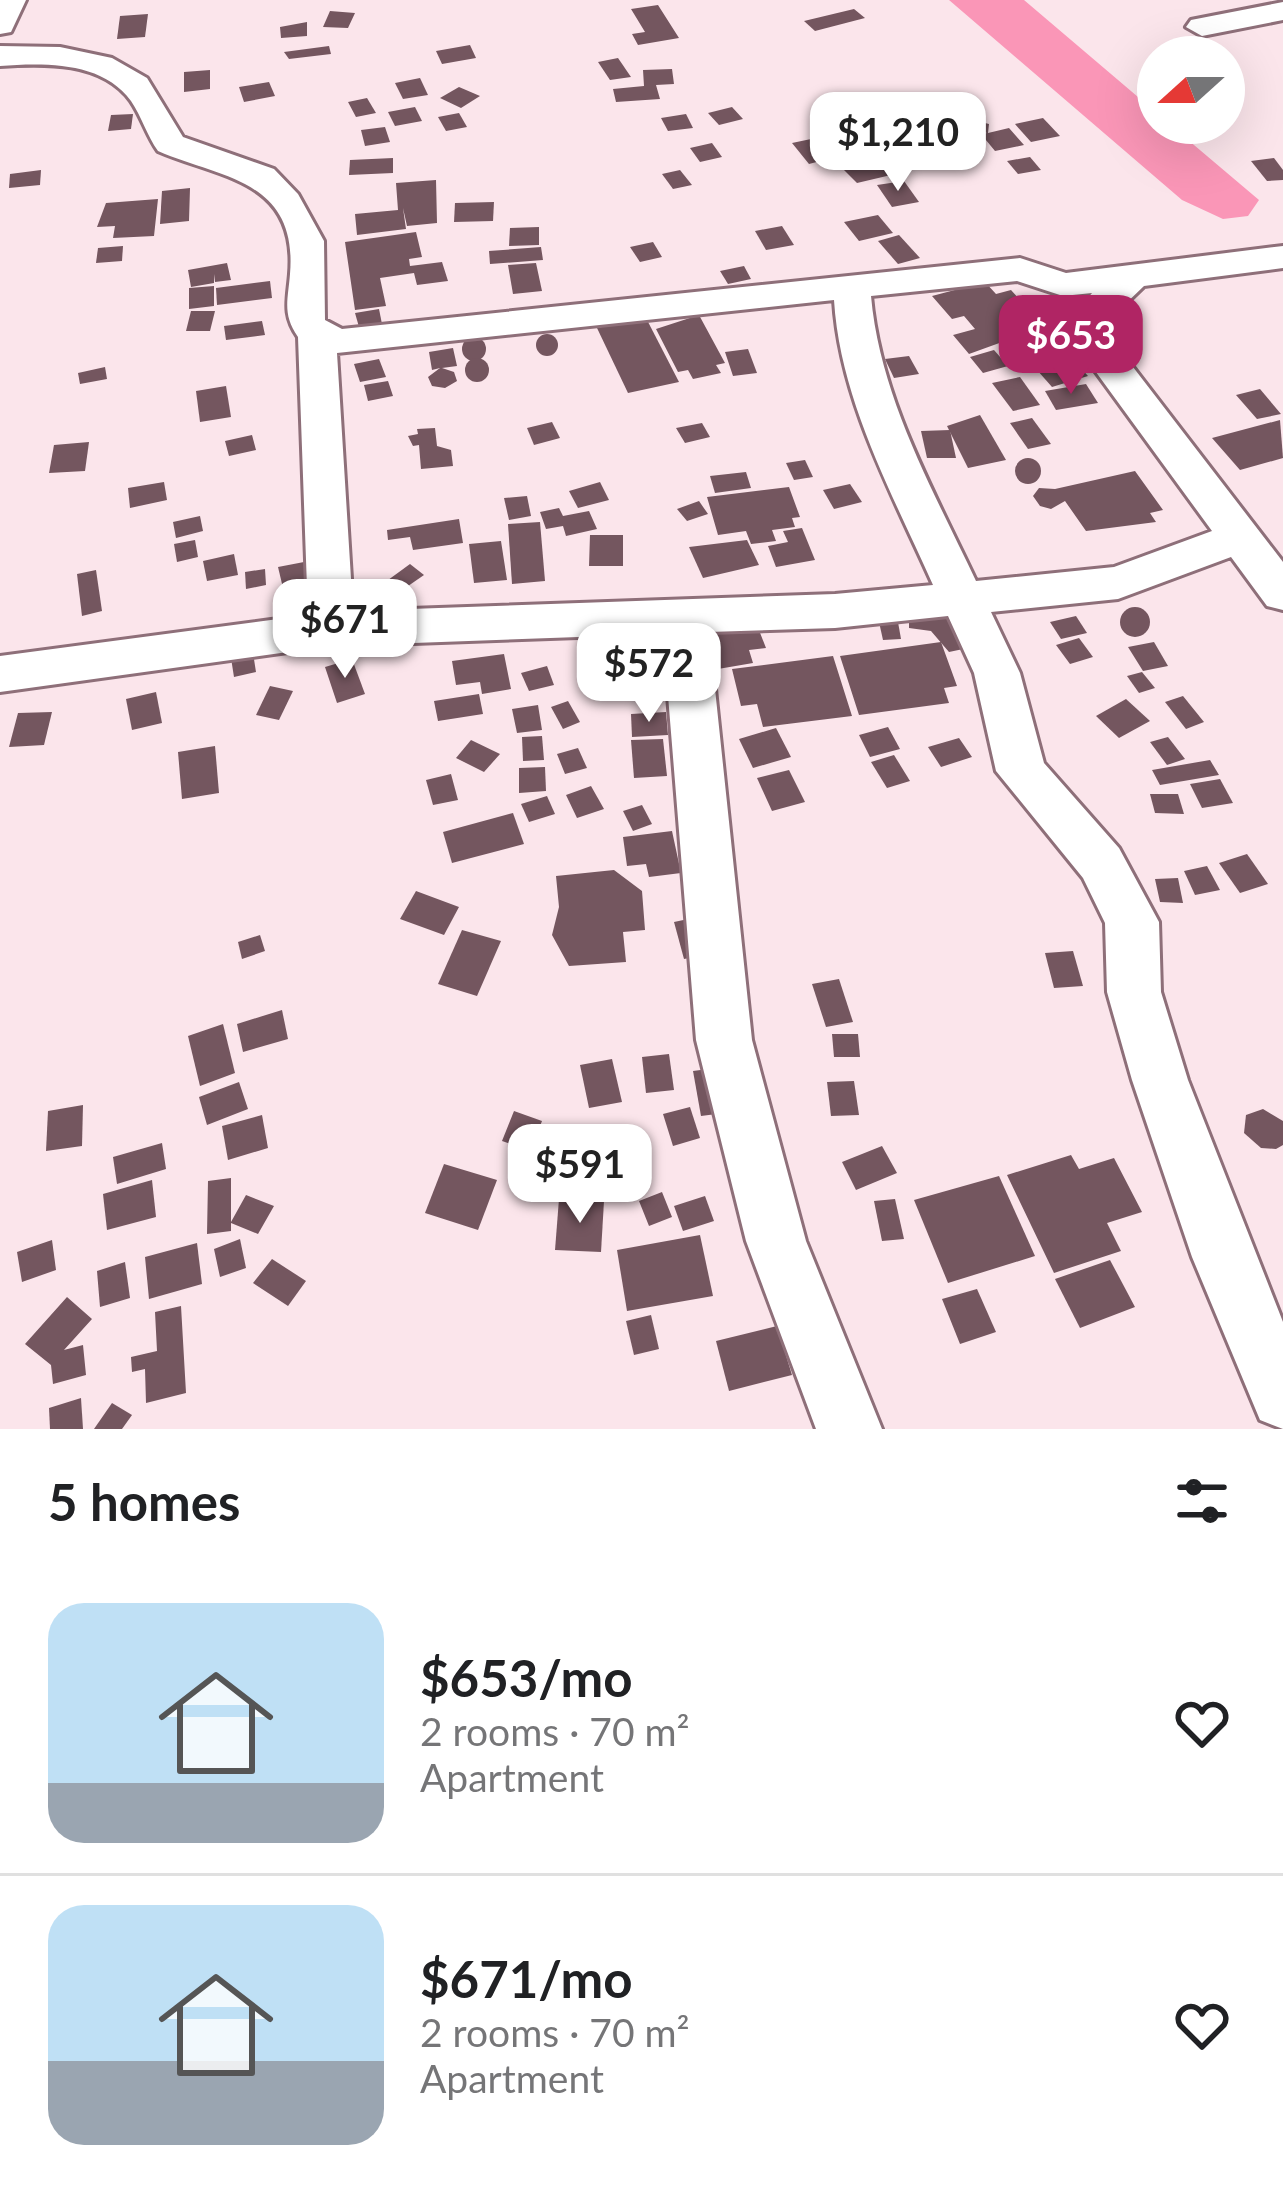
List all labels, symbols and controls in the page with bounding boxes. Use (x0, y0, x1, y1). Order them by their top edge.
north arrow (1137, 36, 1245, 144)
map controls (1137, 36, 1245, 144)
pin: $1,210 (800, 92, 996, 194)
text: $1,210 (837, 108, 959, 154)
pin: $653 (1000, 295, 1142, 397)
text: $653 (1026, 311, 1116, 357)
pin: $671 (274, 579, 416, 681)
text: $671 (300, 595, 390, 641)
pin: $572 (578, 623, 720, 725)
text: $572 (604, 639, 694, 685)
pin: $591 (509, 1124, 651, 1226)
text: $591 (535, 1140, 625, 1186)
icon: filters (1169, 1468, 1235, 1534)
text: 5 homes (48, 1471, 240, 1532)
text: $653/mo (420, 1647, 633, 1708)
icon: home (144, 1651, 288, 1795)
icon: heart (1169, 1690, 1235, 1756)
text: 2 rooms · 70 m² (420, 1708, 690, 1754)
text: Apartment (420, 1754, 604, 1800)
text: $671/mo (420, 1948, 633, 2009)
icon: home (144, 1953, 288, 2097)
icon: heart (1169, 1992, 1235, 2058)
text: 2 rooms · 70 m² (420, 2009, 690, 2055)
text: Apartment (420, 2055, 604, 2101)

